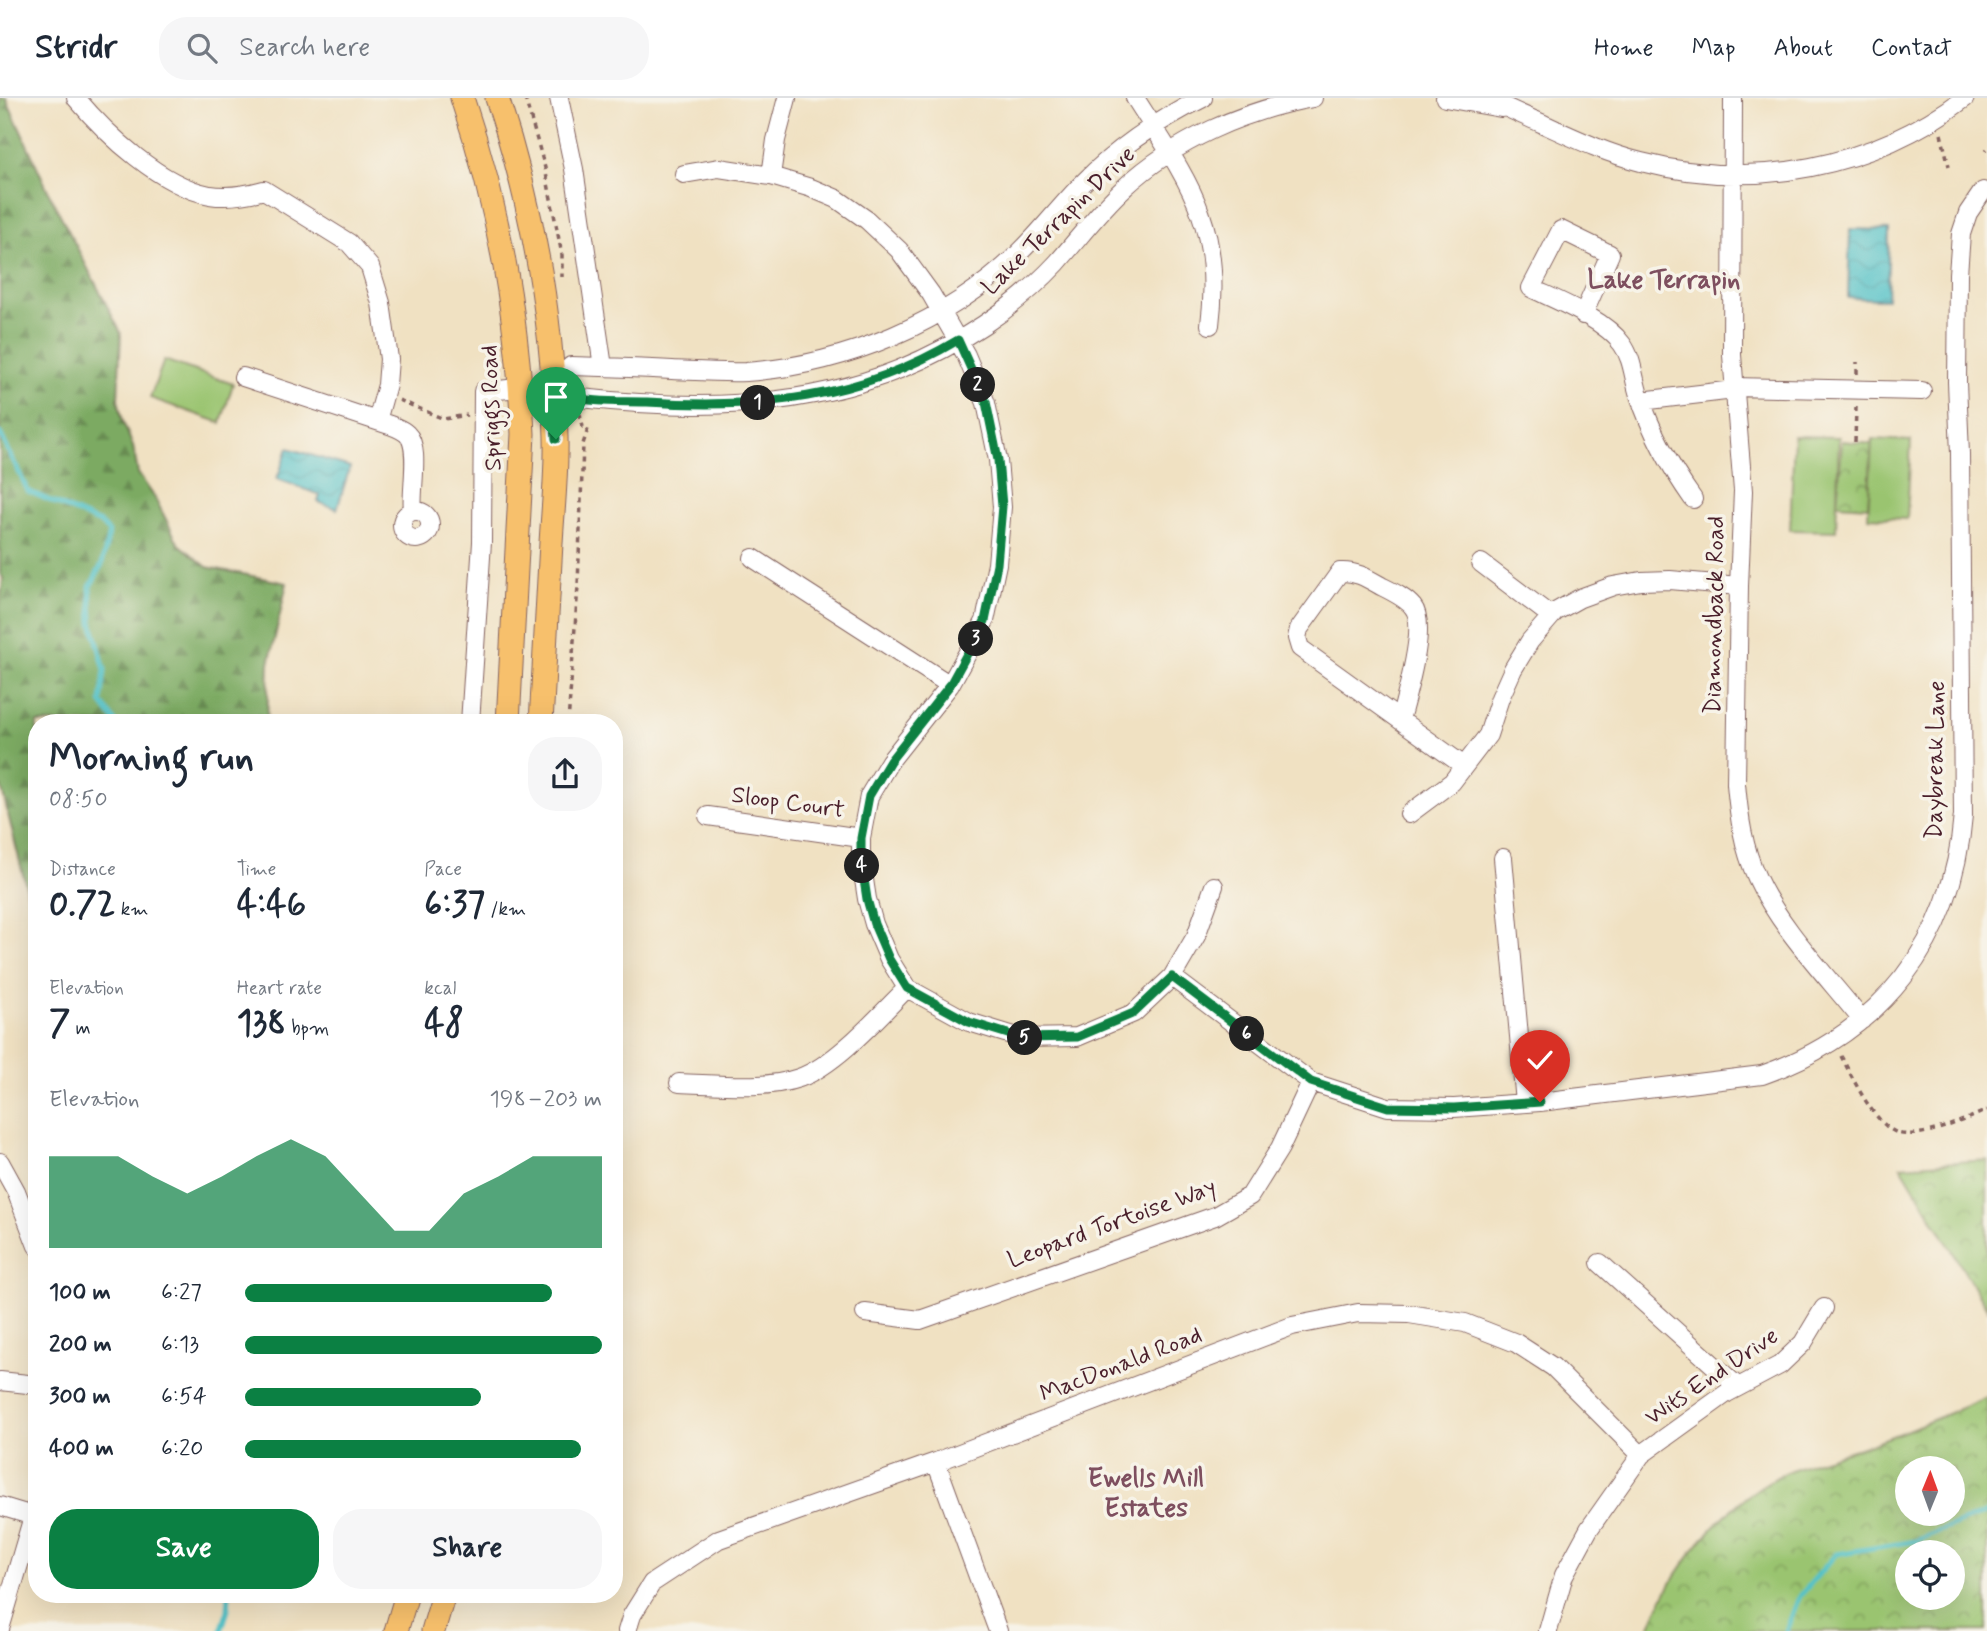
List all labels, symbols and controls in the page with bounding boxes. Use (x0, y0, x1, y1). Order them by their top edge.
search box (159, 17, 649, 80)
text: Stridr (35, 26, 117, 70)
icon: search (183, 29, 221, 67)
text: Search here (239, 31, 370, 65)
text: Home (1594, 33, 1654, 64)
text: Map (1692, 33, 1736, 64)
text: About (1774, 33, 1833, 64)
text: Contact (1871, 33, 1952, 64)
street label: Lake Terrapin Drive (976, 140, 1142, 302)
district label: Lake Terrapin (1588, 264, 1740, 298)
street label: Spriggs Road (474, 344, 513, 472)
pin (526, 367, 586, 439)
pin: 2 (960, 368, 996, 402)
text: 2 (973, 372, 982, 397)
icon: arrive (537, 378, 575, 416)
pin: 1 (740, 386, 776, 420)
text: 1 (753, 390, 762, 415)
street label: Diamondback Road (1698, 516, 1732, 714)
pin: 3 (958, 622, 993, 656)
text: 3 (971, 626, 980, 651)
street label: Daybreak Lane (1919, 680, 1953, 840)
text: Morning run (49, 734, 254, 783)
button: share (528, 737, 602, 811)
street label: Sloop Court (730, 780, 846, 826)
text: 08:50 (49, 785, 108, 815)
pin: 4 (844, 848, 880, 884)
text: 4 (856, 853, 867, 878)
text: Distance (49, 857, 116, 882)
text: Time (237, 857, 276, 882)
text: Pace (424, 857, 462, 882)
text: 0.72 (49, 882, 116, 928)
text: 4:46 (237, 882, 306, 928)
text: 6:37 (424, 882, 485, 928)
text: km (116, 897, 148, 922)
text: /km (485, 897, 526, 922)
text: Elevation (49, 976, 124, 1001)
text: Heart rate (237, 976, 322, 1001)
text: kcal (424, 976, 456, 1001)
text: 7 (49, 1001, 70, 1047)
text: 138 (237, 1001, 286, 1047)
text: 48 (424, 1001, 464, 1047)
text: m (70, 1016, 91, 1041)
text: bpm (286, 1016, 329, 1041)
pin: 6 (1230, 1016, 1264, 1052)
pin: 5 (1007, 1020, 1042, 1056)
text: 6 (1242, 1021, 1251, 1046)
text: 5 (1019, 1025, 1030, 1050)
pin (1510, 1030, 1570, 1102)
icon: check (1521, 1041, 1559, 1079)
text: Elevation (49, 1085, 140, 1115)
text: 198–203 m (490, 1085, 602, 1115)
street label: Leopard Tortoise Way (1003, 1172, 1221, 1276)
text: 100 m (49, 1278, 111, 1308)
text: 6:27 (161, 1278, 202, 1308)
street label: MacDonald Road (1036, 1320, 1206, 1410)
street label: Wits End Drive (1639, 1321, 1785, 1433)
text: 200 m (49, 1330, 112, 1360)
text: 6:13 (161, 1330, 199, 1360)
text: 300 m (49, 1382, 111, 1412)
text: 6:54 (161, 1382, 207, 1412)
text: 400 m (49, 1434, 114, 1464)
text: 6:20 (161, 1434, 203, 1464)
north arrow (1895, 1456, 1965, 1526)
map controls (1895, 1456, 1965, 1610)
district label: Ewells Mill Estates (1088, 1462, 1204, 1526)
button: Save (49, 1509, 319, 1589)
button: Share (333, 1509, 602, 1589)
button: locate (1895, 1540, 1965, 1610)

